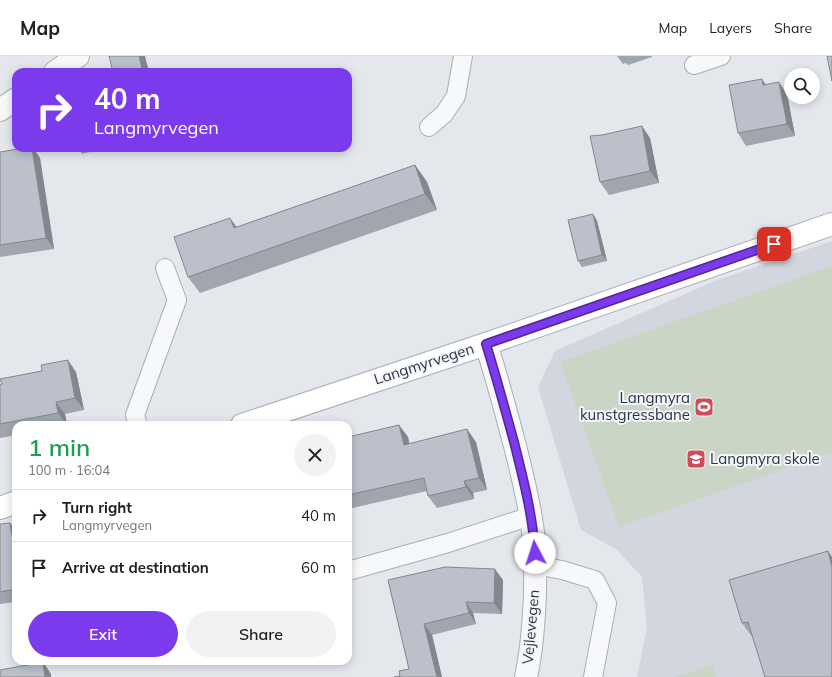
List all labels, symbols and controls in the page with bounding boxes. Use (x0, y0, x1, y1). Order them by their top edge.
text: Map (20, 16, 60, 40)
text: Map (658, 19, 687, 37)
text: Layers (709, 19, 752, 37)
text: Share (774, 19, 812, 37)
map controls (784, 68, 820, 104)
button: search (784, 68, 820, 104)
text: 40 m (94, 81, 160, 116)
icon: right (28, 84, 80, 136)
text: Langmyrvegen (94, 116, 219, 139)
pin (757, 227, 791, 261)
icon: arrive (763, 233, 785, 255)
street label: Langmyrvegen (371, 338, 476, 389)
place label: Langmyra kunstgressbane (580, 388, 690, 424)
sports icon: Langmyra kunstgressbane (693, 396, 715, 418)
text: 1 min (28, 432, 90, 462)
button: close (294, 434, 336, 476)
school or university icon: Langmyra skole (685, 448, 707, 470)
place label: Langmyra skole (710, 449, 820, 468)
text: 100 m · 16:04 (28, 462, 110, 478)
text: Turn right (62, 498, 132, 517)
icon: right (28, 505, 50, 527)
text: 40 m (301, 506, 336, 525)
text: Langmyrvegen (62, 517, 152, 533)
position arrow (514, 532, 556, 574)
icon: arrive (28, 557, 50, 579)
text: Arrive at destination (62, 558, 209, 577)
text: 60 m (301, 558, 336, 577)
street label: Vejlevegen (518, 589, 543, 665)
button: Exit (28, 611, 178, 657)
button: Share (186, 611, 336, 657)

